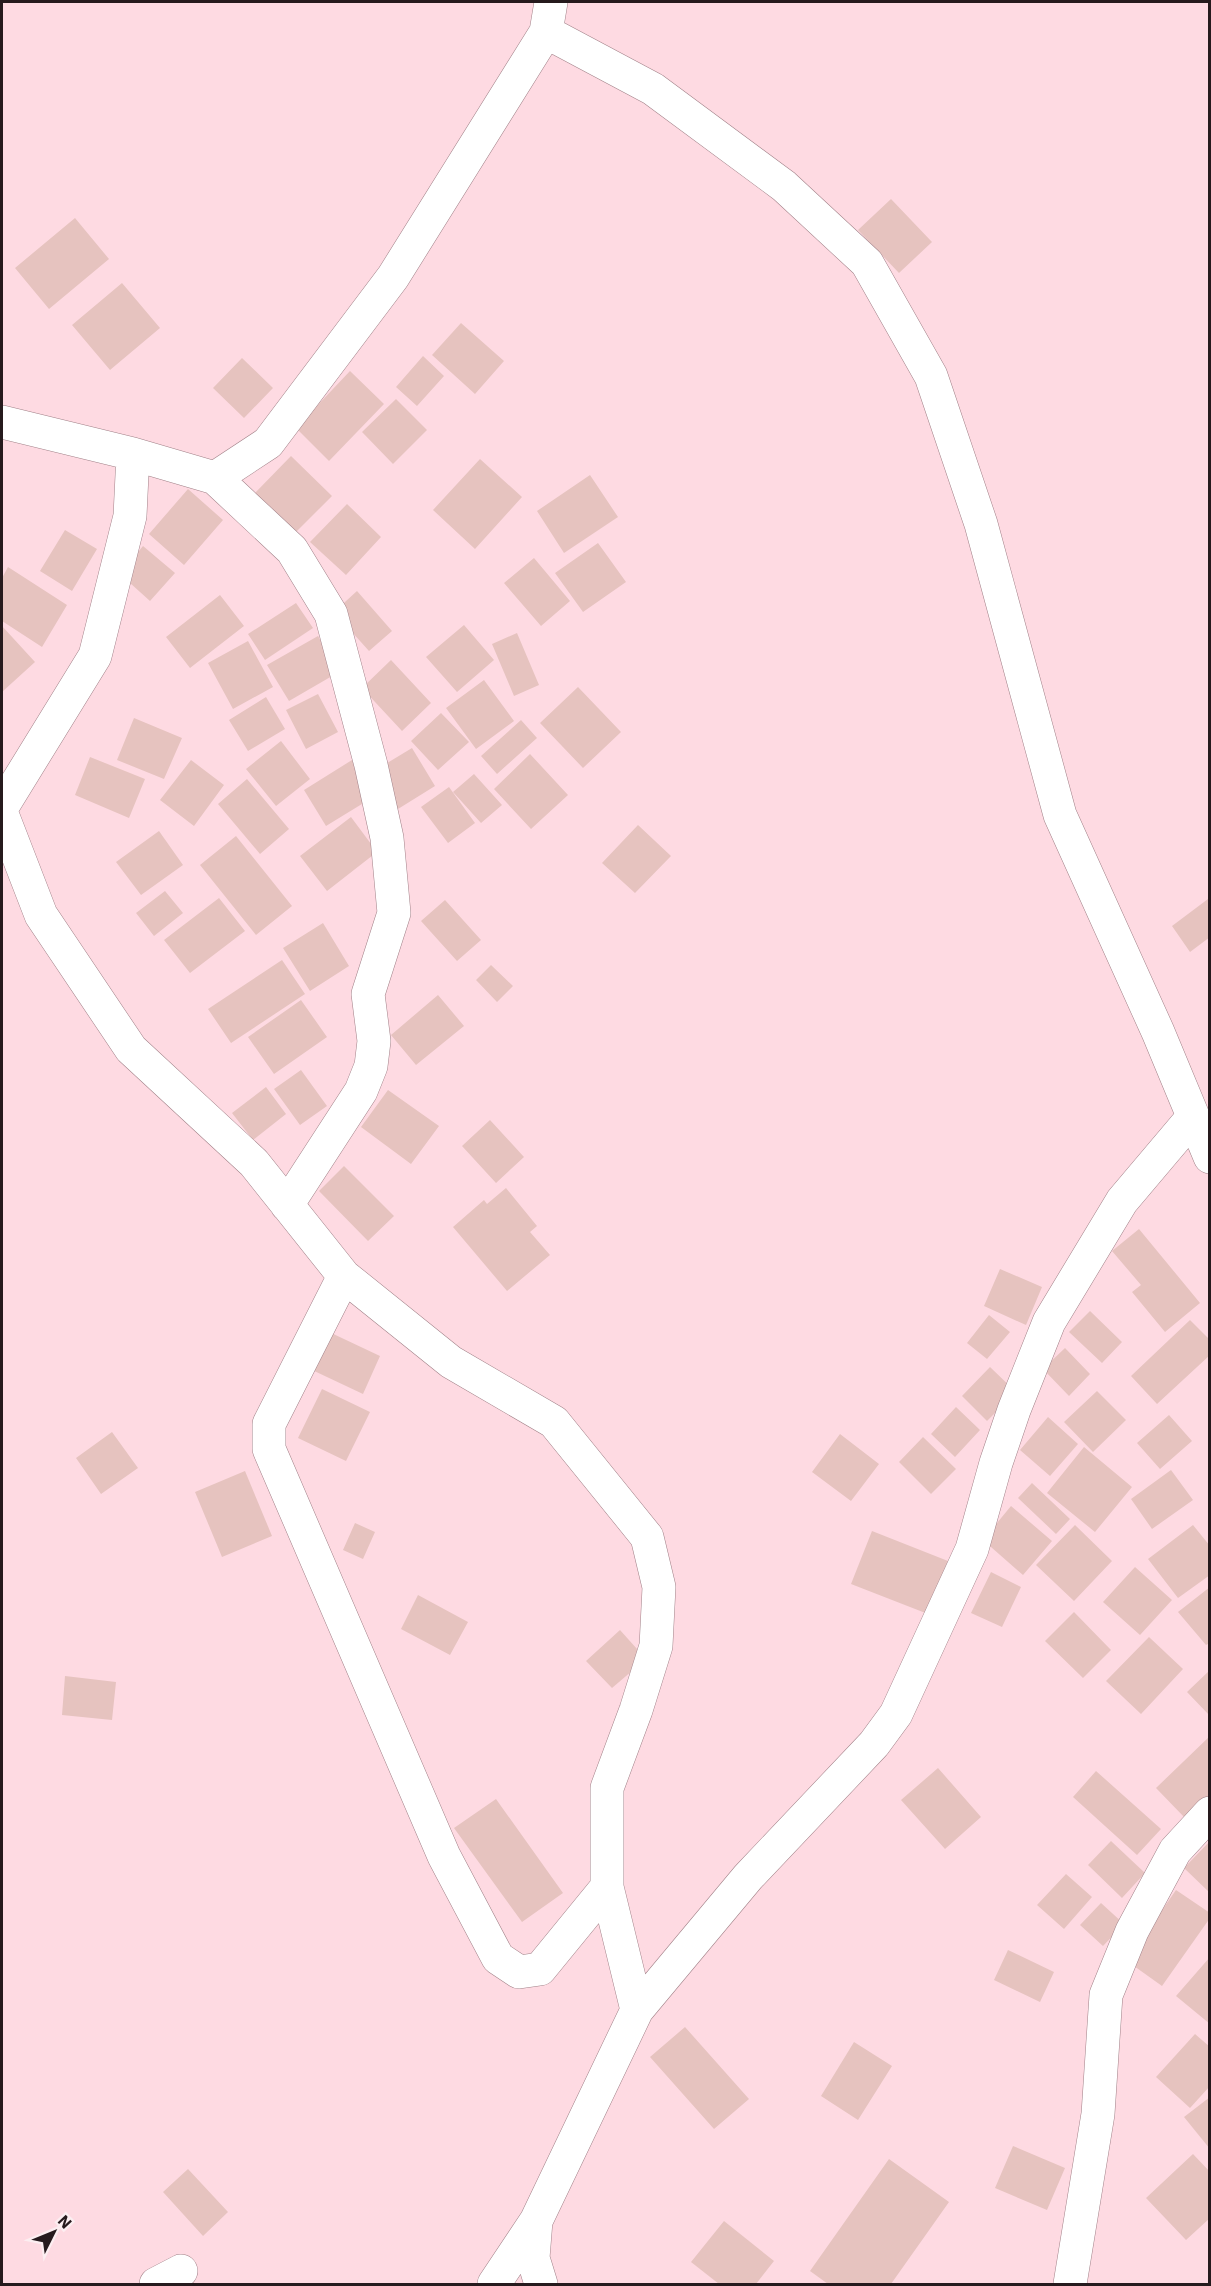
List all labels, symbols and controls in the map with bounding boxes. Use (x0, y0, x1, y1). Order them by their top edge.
north arrow (24, 2202, 84, 2262)
text: N (54, 2211, 76, 2233)

